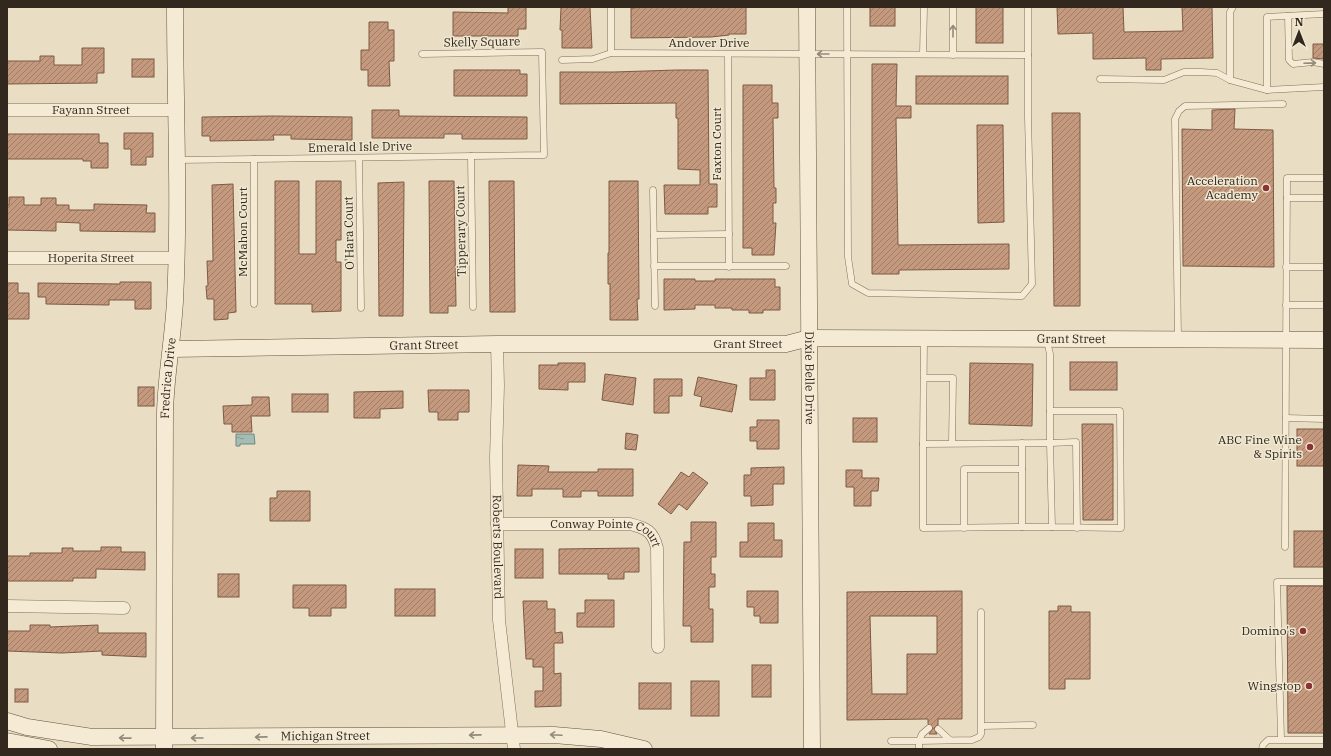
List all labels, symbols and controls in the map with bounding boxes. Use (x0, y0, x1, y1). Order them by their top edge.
north arrow (1279, 12, 1319, 52)
text: N (1295, 15, 1304, 29)
one-way arrow (949, 25, 957, 38)
street label: Skelly Square (444, 33, 520, 50)
street label: Andover Drive (669, 35, 749, 50)
one-way arrow (817, 50, 830, 58)
one-way arrow (1303, 59, 1316, 67)
street label: Fayann Street (52, 102, 130, 117)
street label: Faxton Court (709, 107, 724, 181)
street label: Emerald Isle Drive (308, 138, 412, 155)
place label: Acceleration Academy (1187, 173, 1259, 202)
marker: Acceleration Academy (1261, 183, 1271, 193)
street label: Tipperary Court (452, 185, 469, 277)
street label: McMahon Court (235, 187, 250, 277)
street label: O'Hara Court (340, 196, 357, 270)
street label: Hoperita Street (48, 250, 134, 265)
street label: Dixie Belle Drive (802, 331, 818, 425)
street label: Grant Street (1037, 331, 1106, 346)
street label: Grant Street (713, 336, 782, 351)
street label: Fredrica Drive (157, 337, 179, 419)
street label: Grant Street (389, 337, 459, 353)
place label: ABC Fine Wine & Spirits (1218, 432, 1302, 461)
marker: ABC Fine Wine & Spirits (1305, 442, 1315, 452)
street label: Roberts Boulevard (490, 495, 507, 599)
street label: Conway Pointe Court (550, 515, 664, 549)
place label: Domino's (1242, 623, 1295, 638)
marker: Domino's (1298, 626, 1308, 636)
place label: Wingstop (1247, 678, 1301, 693)
marker: Wingstop (1304, 681, 1314, 691)
street label: Michigan Street (281, 728, 370, 743)
one-way arrow (469, 731, 482, 739)
one-way arrow (550, 731, 563, 739)
one-way arrow (255, 733, 268, 741)
one-way arrow (119, 734, 132, 742)
one-way arrow (191, 734, 204, 742)

